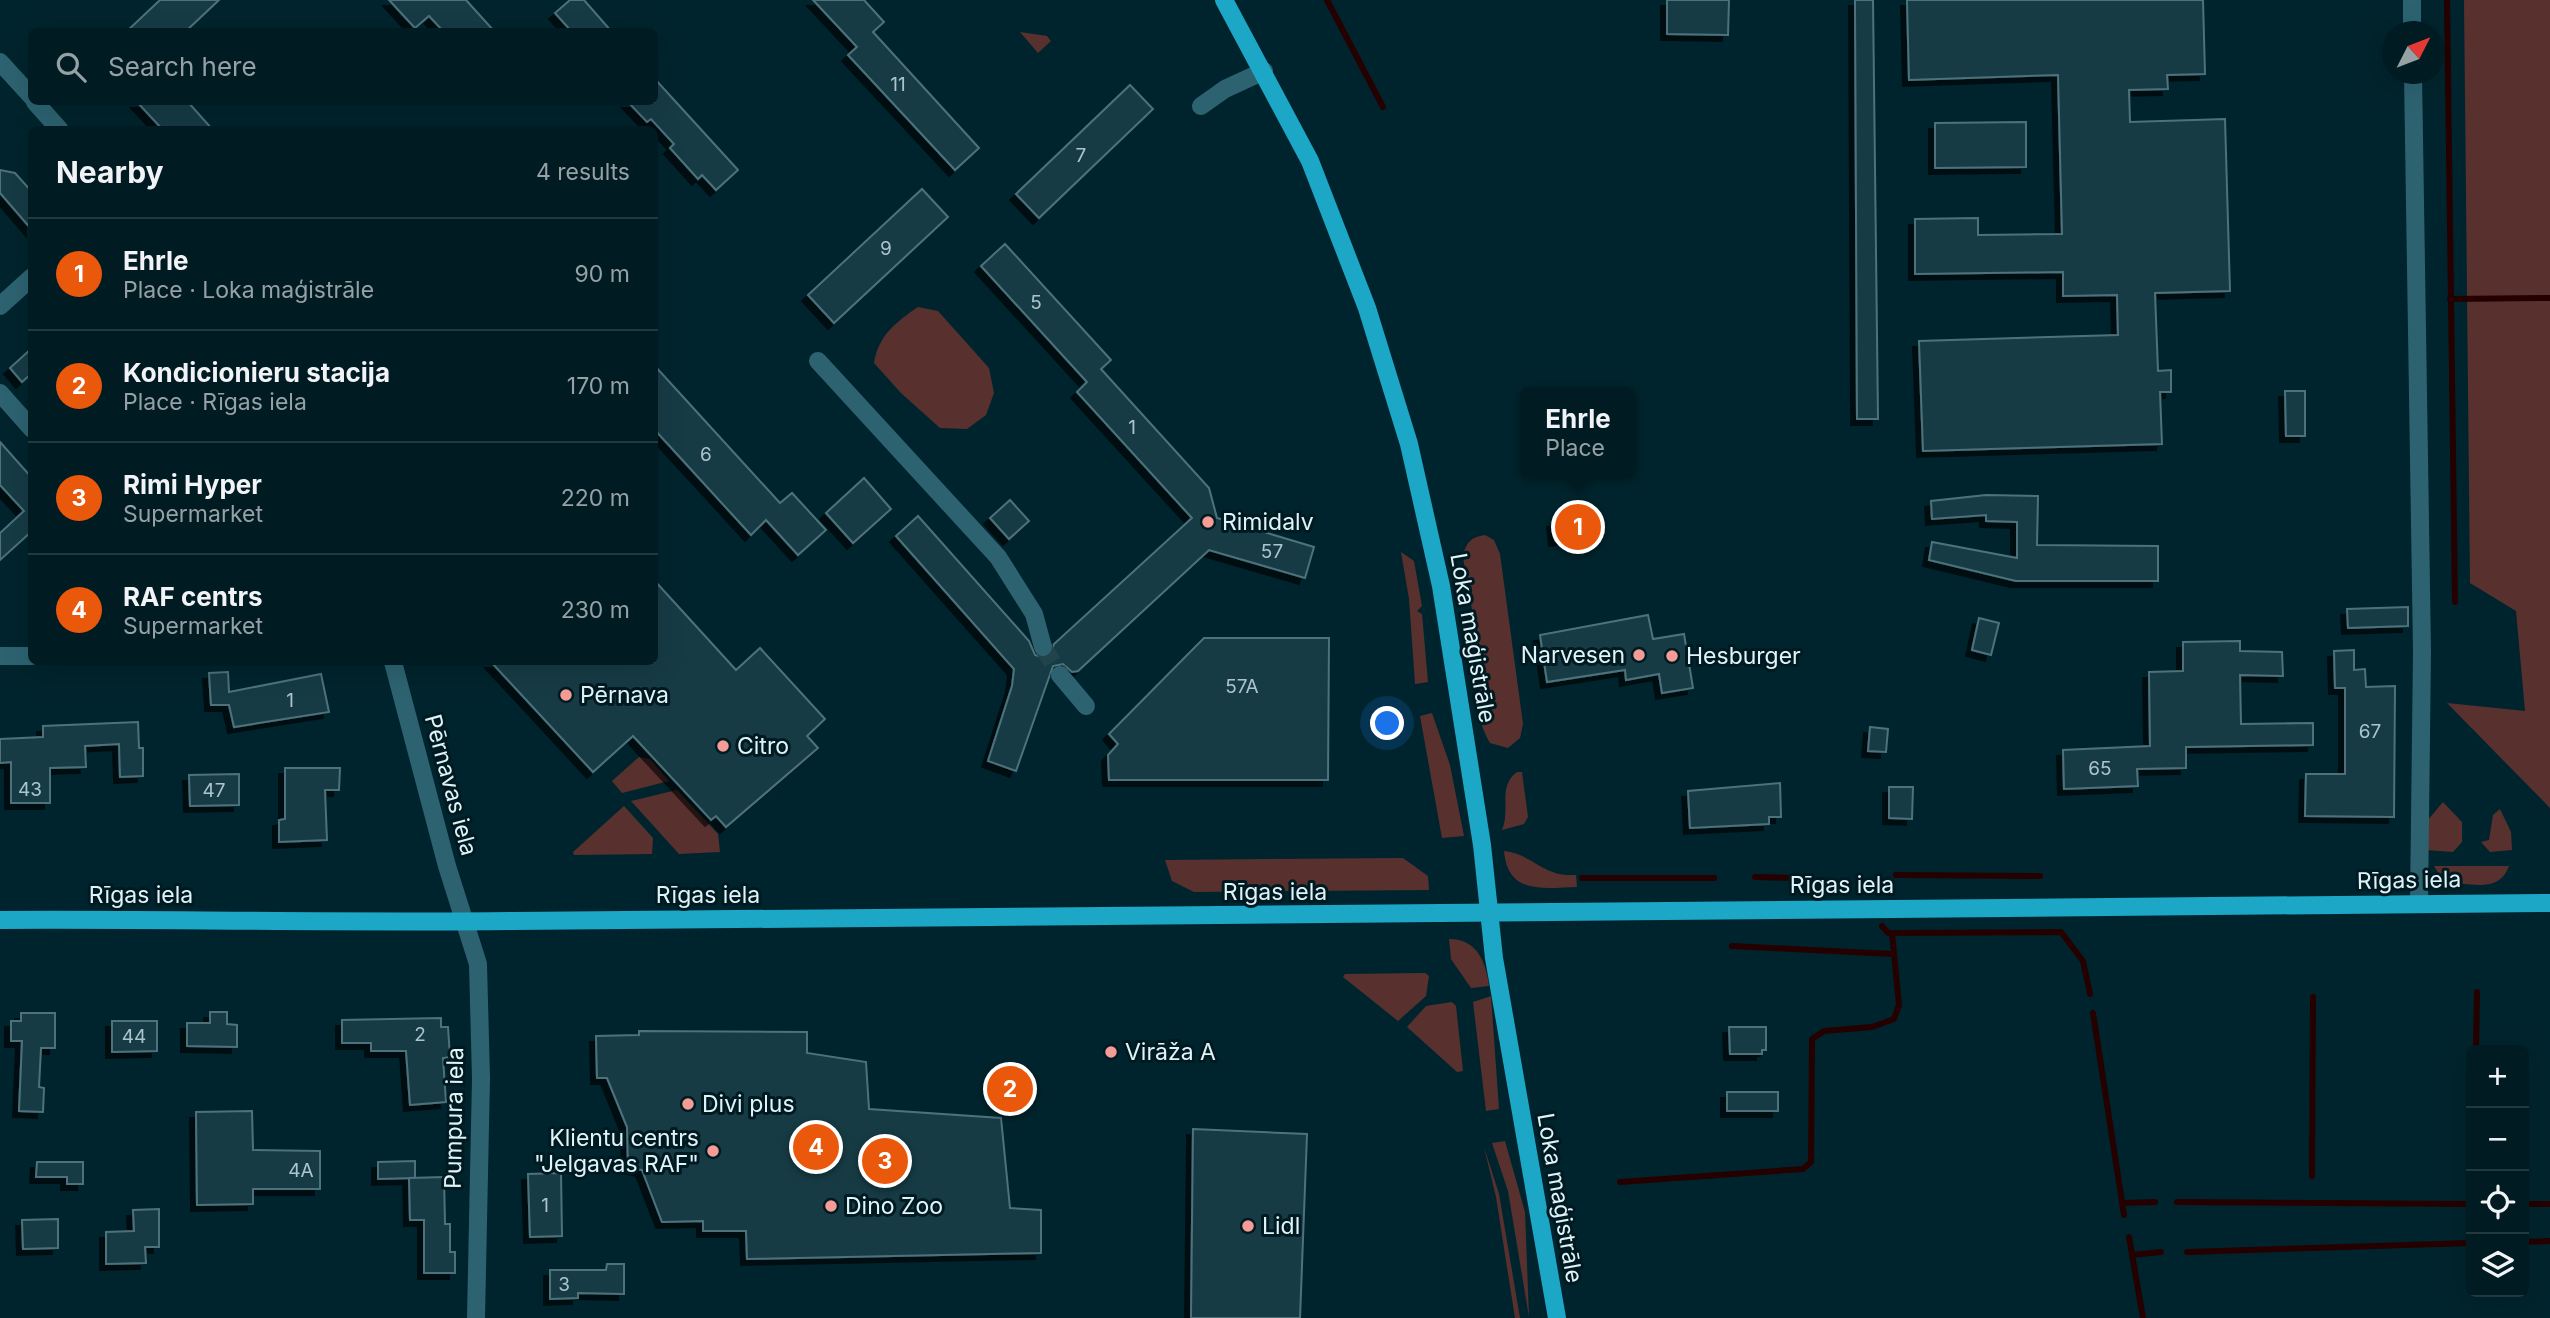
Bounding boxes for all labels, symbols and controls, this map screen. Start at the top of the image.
north arrow [2382,21,2445,84]
search box [28,28,658,105]
icon: search [52,48,90,86]
text: Search here [108,51,257,82]
house number: 11 [890,73,906,96]
house number: 7 [1076,144,1086,167]
text: Nearby [56,154,164,190]
text: 4 results [536,158,630,186]
house number: 9 [880,237,892,260]
text: Ehrle [123,245,189,276]
text: 1 [74,260,84,288]
text: 90 m [575,260,630,288]
text: Place · Loka maģistrāle [123,276,374,304]
house number: 5 [1030,291,1042,314]
text: Kondicionieru stacija [123,357,390,388]
text: 2 [72,372,86,400]
text: 170 m [567,372,630,400]
popup [1520,387,1636,478]
text: Place · Rīgas iela [123,388,307,416]
text: Ehrle [1545,403,1611,434]
house number: 1 [1128,416,1136,439]
text: Place [1545,434,1605,462]
house number: 6 [700,443,712,466]
text: Rimi Hyper [123,469,262,500]
text: 3 [72,484,86,512]
text: 220 m [561,484,630,512]
text: Supermarket [123,500,263,528]
pin: 1 [1555,501,1601,553]
place label: Rimidalv [1222,508,1314,536]
marker: Rimidalv [1200,514,1216,530]
house number: 57 [1261,540,1283,563]
street label: Loka maģistrāle [1444,551,1502,725]
text: RAF centrs [123,581,263,612]
text: 4 [71,596,87,624]
text: 230 m [561,596,630,624]
text: Supermarket [123,612,263,640]
place label: Narvesen [1521,641,1625,669]
place label: Hesburger [1686,642,1801,670]
marker: Narvesen [1631,647,1647,663]
marker: Hesburger [1664,648,1680,664]
house number: 57A [1225,675,1259,698]
place label: Pērnava [580,681,669,709]
marker: Pērnava [558,687,574,703]
house number: 1 [286,689,294,712]
your location [1370,706,1404,740]
street label: Pērnavas iela [419,711,483,859]
house number: 67 [2359,720,2381,743]
place label: Citro [737,732,789,760]
marker: Citro [715,738,731,754]
house number: 65 [2088,757,2112,780]
house number: 43 [18,778,42,801]
house number: 47 [202,779,226,802]
street label: Rīgas iela [2357,865,2461,895]
street label: Rīgas iela [1790,871,1894,899]
street label: Rīgas iela [1223,878,1327,906]
street label: Rīgas iela [89,881,193,909]
street label: Rīgas iela [656,881,760,909]
house number: 2 [414,1023,426,1046]
house number: 44 [122,1025,146,1048]
place label: Virāža A [1125,1038,1216,1066]
marker: Virāža A [1103,1044,1119,1060]
map controls [2466,1045,2529,1297]
button: + [2466,1045,2529,1108]
street label: Pumpura iela [439,1047,469,1189]
pin: 2 [987,1063,1033,1115]
place label: Divi plus [702,1090,795,1118]
marker: Divi plus [680,1096,696,1112]
button: − [2466,1108,2529,1171]
street label: Loka maģistrāle [1531,1111,1589,1285]
pin: 4 [793,1121,839,1173]
place label: Klientu centrs "Jelgavas RAF" [534,1124,699,1178]
pin: 3 [862,1135,908,1187]
marker: Klientu centrs "Jelgavas RAF" [705,1143,721,1159]
house number: 4A [288,1159,314,1182]
button: locate [2466,1171,2529,1234]
place label: Dino Zoo [845,1192,943,1220]
house number: 1 [541,1194,549,1217]
marker: Dino Zoo [823,1198,839,1214]
place label: Lidl [1262,1212,1300,1240]
marker: Lidl [1240,1218,1256,1234]
button: layers [2466,1234,2529,1297]
house number: 3 [558,1273,570,1296]

